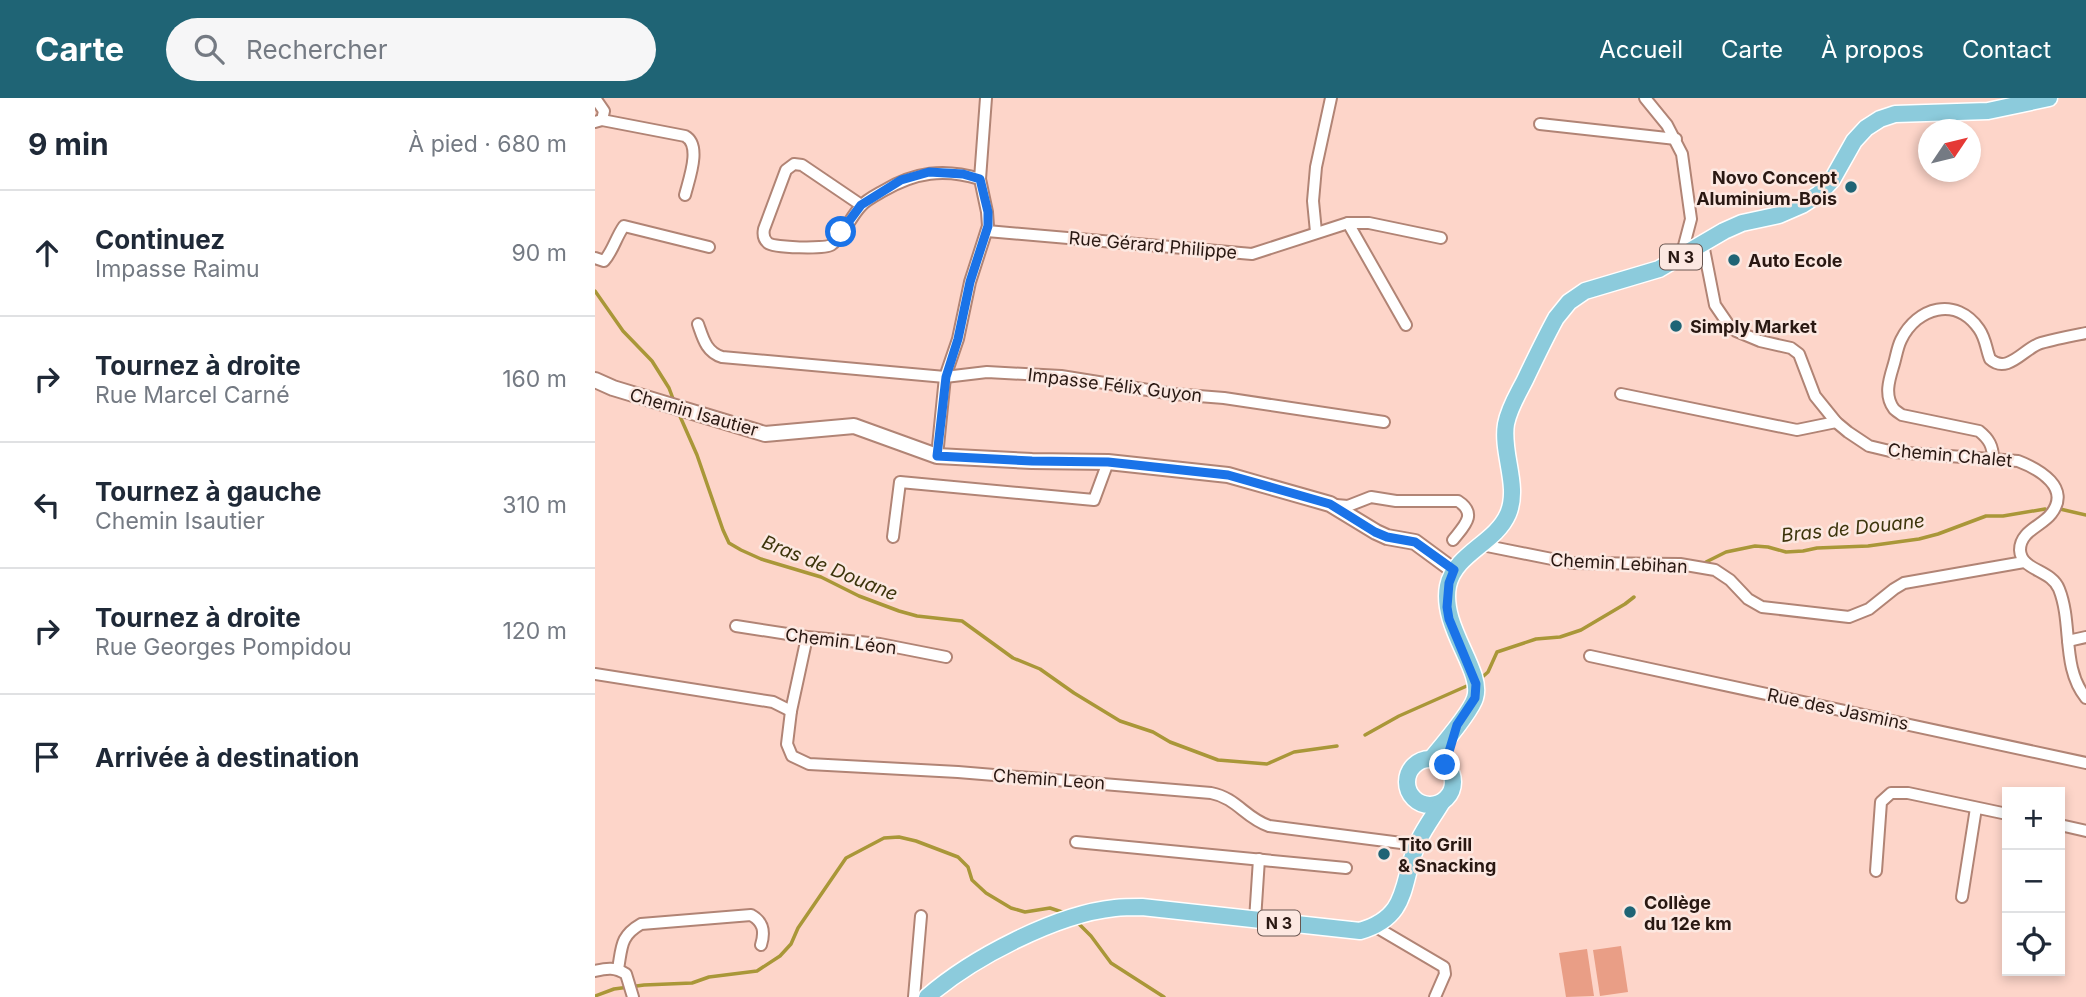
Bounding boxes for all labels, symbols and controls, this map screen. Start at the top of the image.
search box [166,18,656,81]
text: Carte [35,29,124,69]
icon: search [190,30,228,68]
text: Rechercher [246,34,388,65]
text: Accueil [1599,35,1683,64]
text: Carte [1721,35,1783,64]
text: À propos [1821,35,1924,64]
text: Contact [1962,35,2051,64]
north arrow [1918,119,1981,182]
text: 9 min [28,126,109,162]
text: À pied · 680 m [408,130,567,158]
place label: Novo Concept Aluminium-Bois [1696,167,1837,209]
marker: Novo Concept Aluminium-Bois [1843,179,1859,195]
route start [825,216,856,247]
text: Continuez [95,224,225,255]
street label: Rue Gérard Philippe [1068,227,1238,263]
icon: ahead [28,234,66,272]
text: 90 m [512,239,567,267]
road number: N 3 [1660,244,1702,270]
place label: Auto Ecole [1748,250,1843,271]
marker: Auto Ecole [1726,252,1742,268]
text: Impasse Raimu [95,255,260,283]
place label: Simply Market [1690,316,1817,337]
marker: Simply Market [1668,318,1684,334]
text: Tournez à droite [95,350,301,381]
icon: right [28,360,66,398]
street label: Impasse Félix Guyon [1027,364,1203,406]
text: 160 m [502,365,567,393]
text: Rue Marcel Carné [95,381,290,409]
street label: Chemin Isautier [627,384,761,440]
street label: Chemin Chalet [1887,439,2013,471]
text: Tournez à gauche [95,476,321,507]
icon: left [28,486,66,524]
text: 310 m [502,491,567,519]
text: Chemin Isautier [95,507,265,535]
water label: Bras de Douane [1780,509,1926,547]
water label: Bras de Douane [759,530,901,606]
street label: Chemin Lebihan [1550,549,1688,577]
text: Tournez à droite [95,602,301,633]
icon: right [28,612,66,650]
text: 120 m [502,617,567,645]
street label: Chemin Léon [784,624,898,658]
text: Rue Georges Pompidou [95,633,352,661]
street label: Rue des Jasmins [1765,684,1911,734]
icon: arrive [28,738,66,776]
text: Arrivée à destination [95,742,360,773]
route end [1429,749,1460,780]
street label: Chemin Leon [992,765,1106,793]
map controls [2002,787,2065,976]
button: + [2002,787,2065,850]
place label: Tito Grill & Snacking [1398,834,1496,876]
marker: Tito Grill & Snacking [1376,846,1392,862]
button: − [2002,850,2065,913]
place label: Collège du 12e km [1644,892,1732,934]
marker: Collège du 12e km [1622,904,1638,920]
road number: N 3 [1258,910,1300,936]
button: locate [2002,913,2065,976]

